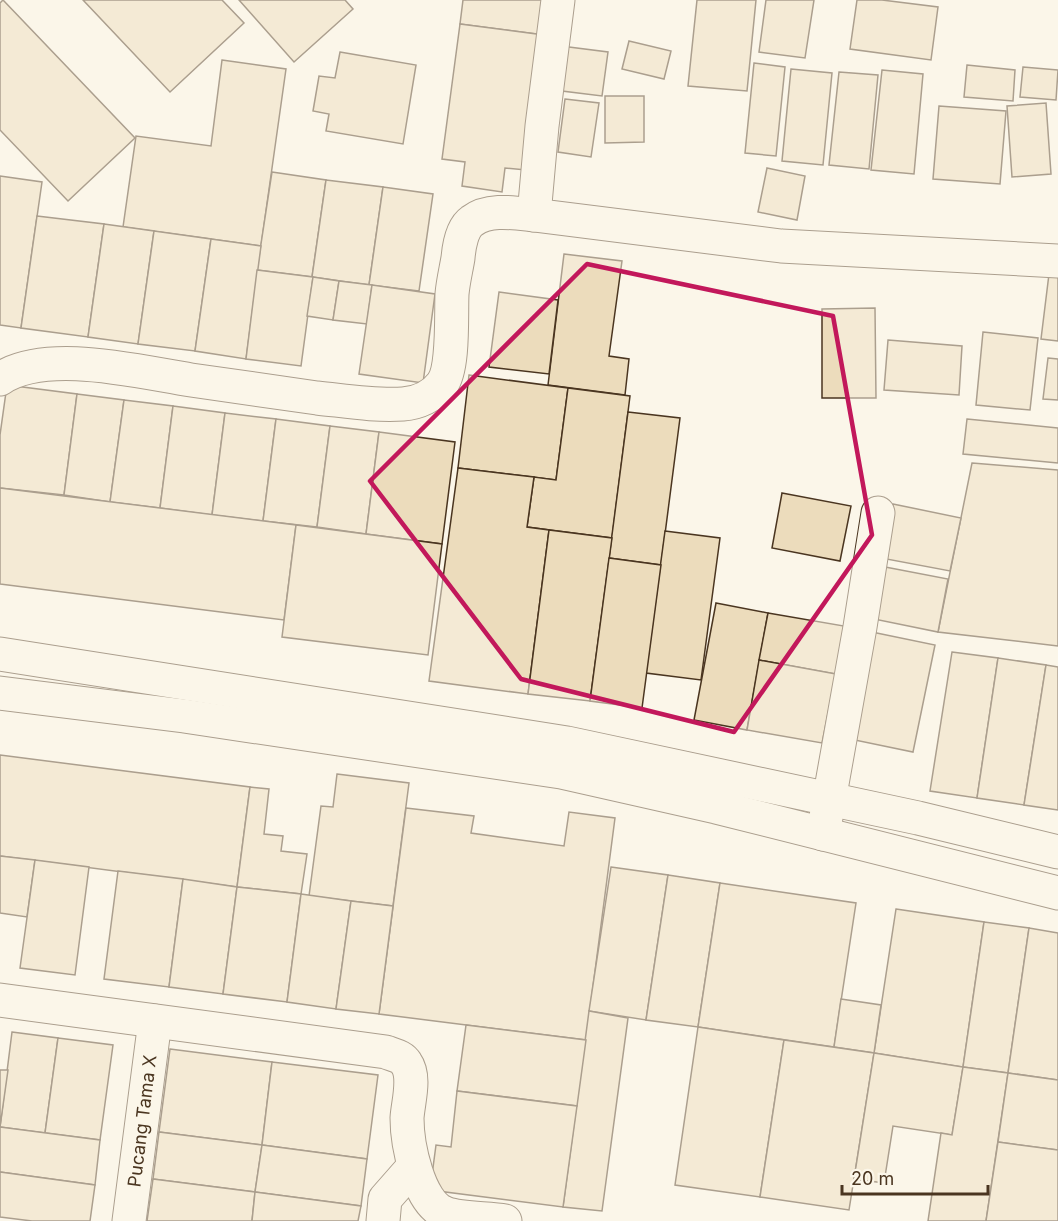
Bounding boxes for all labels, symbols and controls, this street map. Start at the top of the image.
street label: Pucang Tama X [123,1054,161,1188]
scale bar [842,1158,988,1196]
text: 20 m [851,1168,894,1189]

